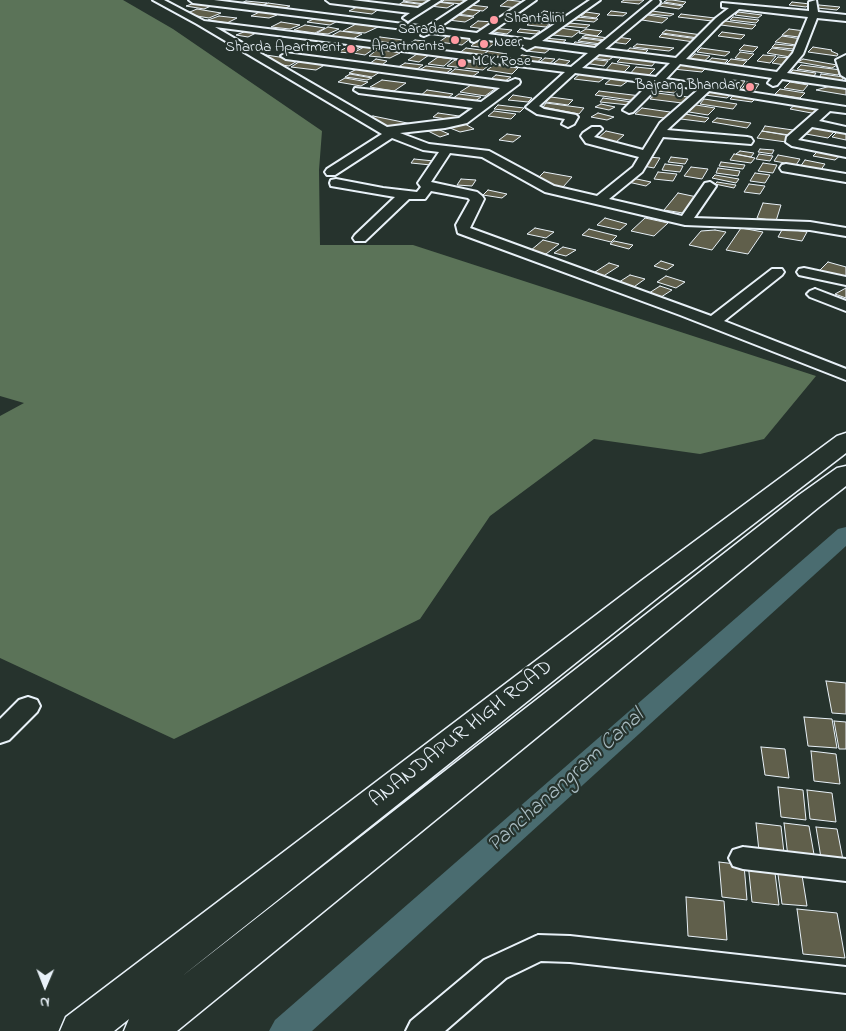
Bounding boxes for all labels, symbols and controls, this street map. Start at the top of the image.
place label: Shantalini [504,11,565,29]
marker: Shantalini [488,14,500,26]
place label: Sarada Apartments [371,22,445,57]
marker: Sarada Apartments [449,34,461,46]
place label: Neer [494,35,522,53]
marker: Neer [478,38,490,50]
place label: Sharda Apartment [225,40,341,58]
marker: Sharda Apartment [345,43,357,55]
place label: MCK Rose [472,54,531,72]
marker: MCK Rose [456,57,468,69]
place label: Bajrang Bhandar [635,78,740,96]
marker: Bajrang Bhandar [744,81,756,93]
street label: ANANDAPUR HIGH ROAD [365,656,559,814]
water label: Panchanangram Canal [483,705,651,859]
north arrow [20,961,70,1011]
text: N [40,991,50,1012]

